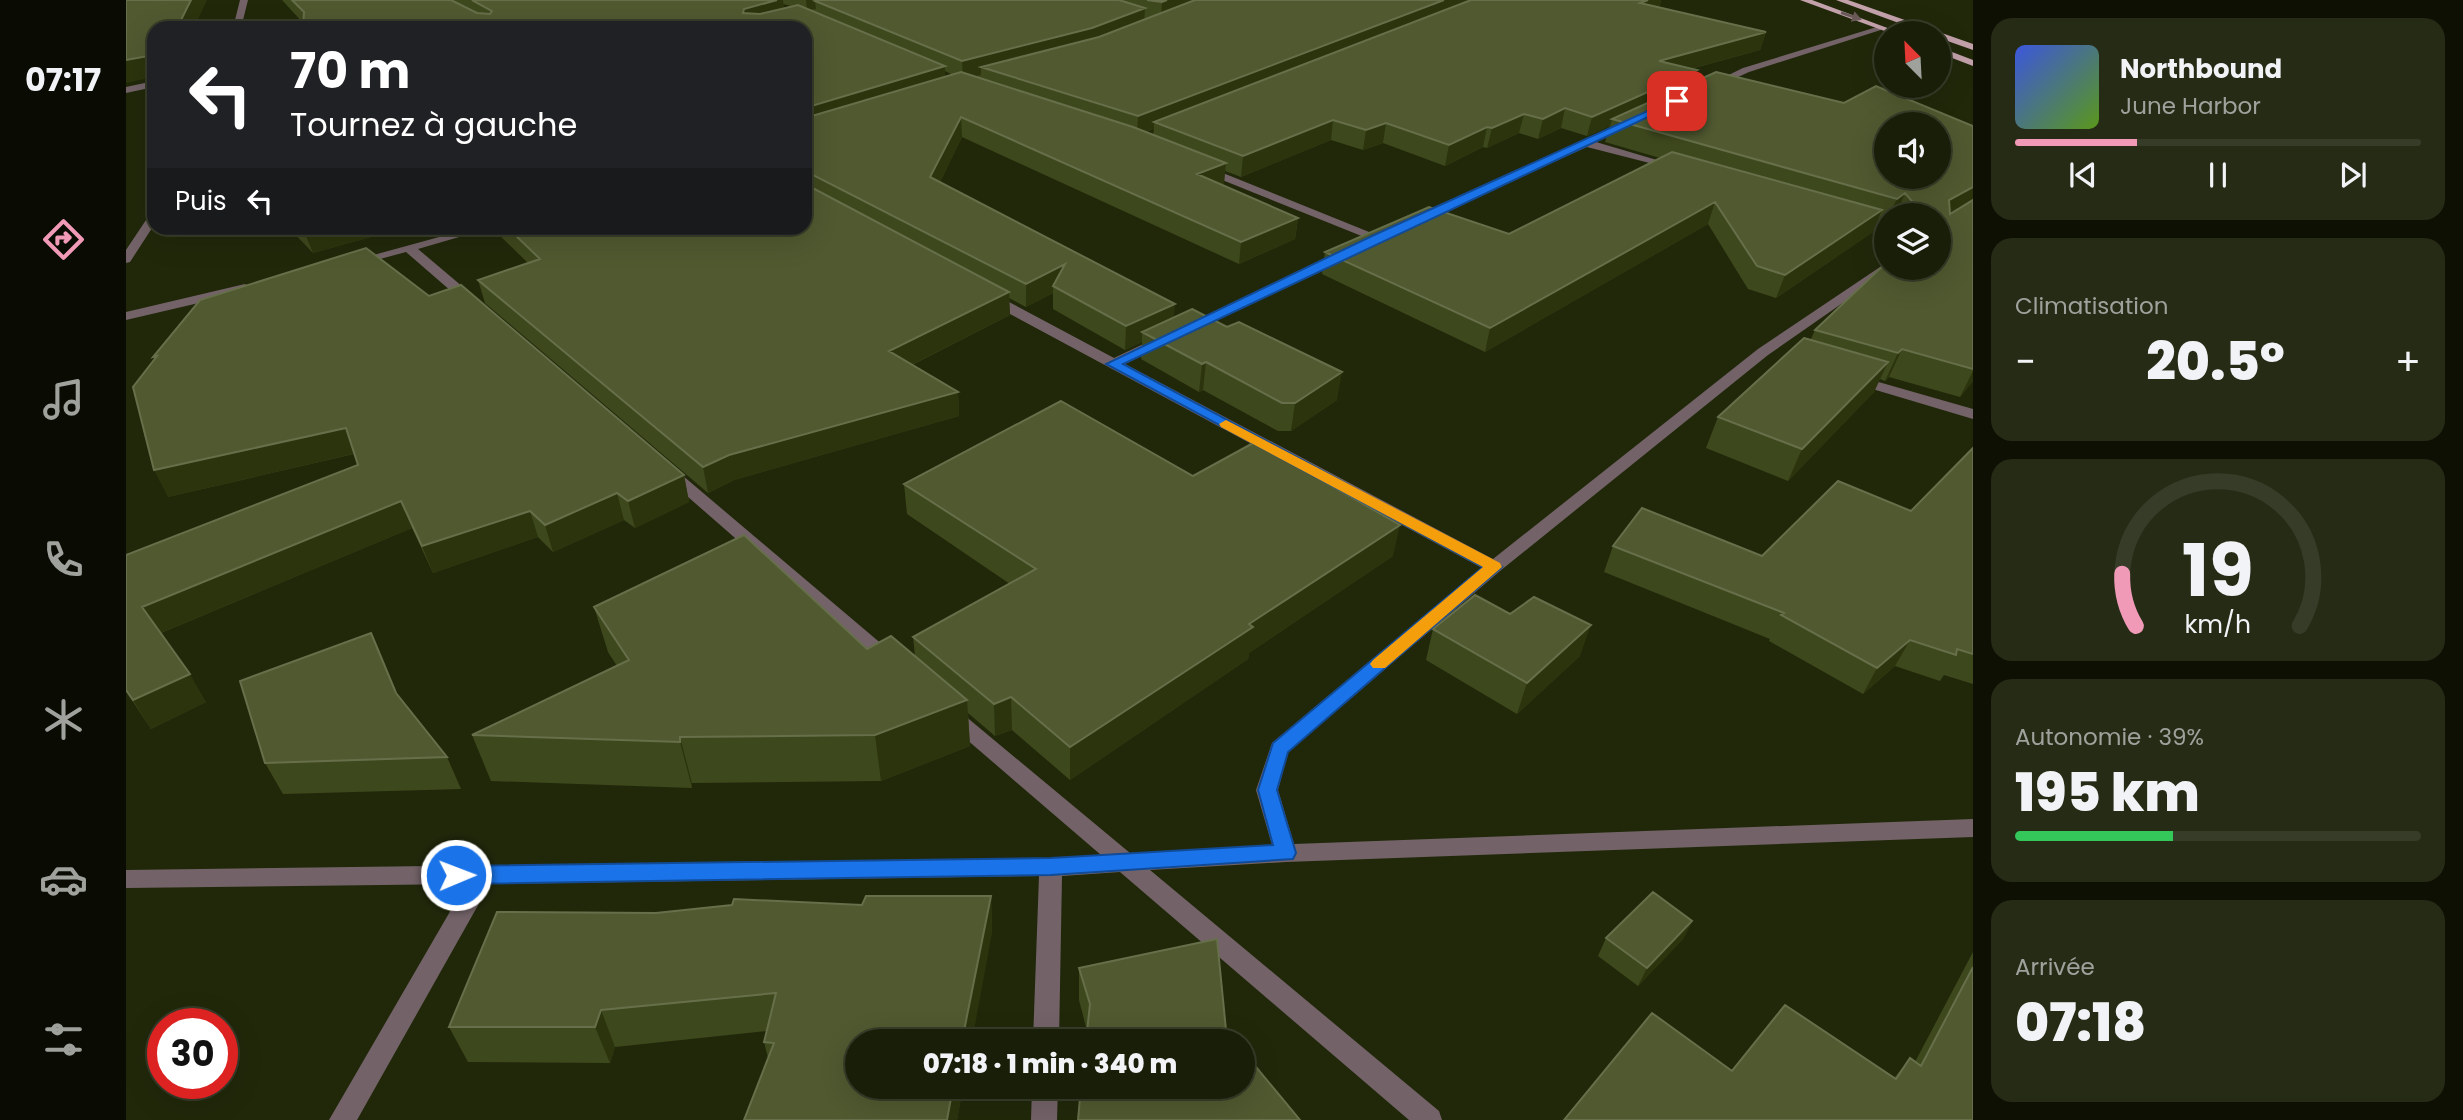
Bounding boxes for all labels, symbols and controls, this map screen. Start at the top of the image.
one-way arrow [1840,11,1861,22]
north arrow [1874,21,1951,98]
map controls [1874,21,1951,280]
text: 70 m [290,37,410,105]
icon: left [175,49,266,140]
text: Northbound [2120,51,2282,87]
text: 07:17 [25,57,101,102]
pin [1647,71,1707,131]
icon: arrive [1658,82,1696,120]
text: June Harbor [2120,90,2261,122]
text: Tournez à gauche [290,102,577,147]
button: sound [1874,112,1951,189]
icon: previous [2064,156,2102,194]
icon: pause [2199,156,2237,194]
icon: next [2334,156,2372,194]
icon: left [241,182,279,220]
text: Puis [175,183,227,219]
button: layers [1874,203,1951,280]
icon: directions [39,215,88,264]
text: Climatisation [2015,290,2168,322]
text: 20.5° [2146,325,2285,398]
text: − [2015,335,2036,388]
text: + [2395,335,2421,388]
icon: music [39,375,88,424]
text: 19 [2182,520,2254,621]
icon: phone [39,535,88,584]
text: km/h [2185,607,2251,642]
icon: climate [39,695,88,744]
text: Autonomie · 39% [2015,721,2204,753]
text: 195 km [2015,756,2200,829]
position arrow [419,838,493,912]
icon: car [39,855,88,904]
text: Arrivée [2015,951,2095,983]
text: 07:18 [2015,986,2146,1059]
speed limit sign: 30 [147,1008,238,1099]
icon: filters [39,1015,88,1064]
text: 07:18 · 1 min · 340 m [923,1046,1177,1082]

